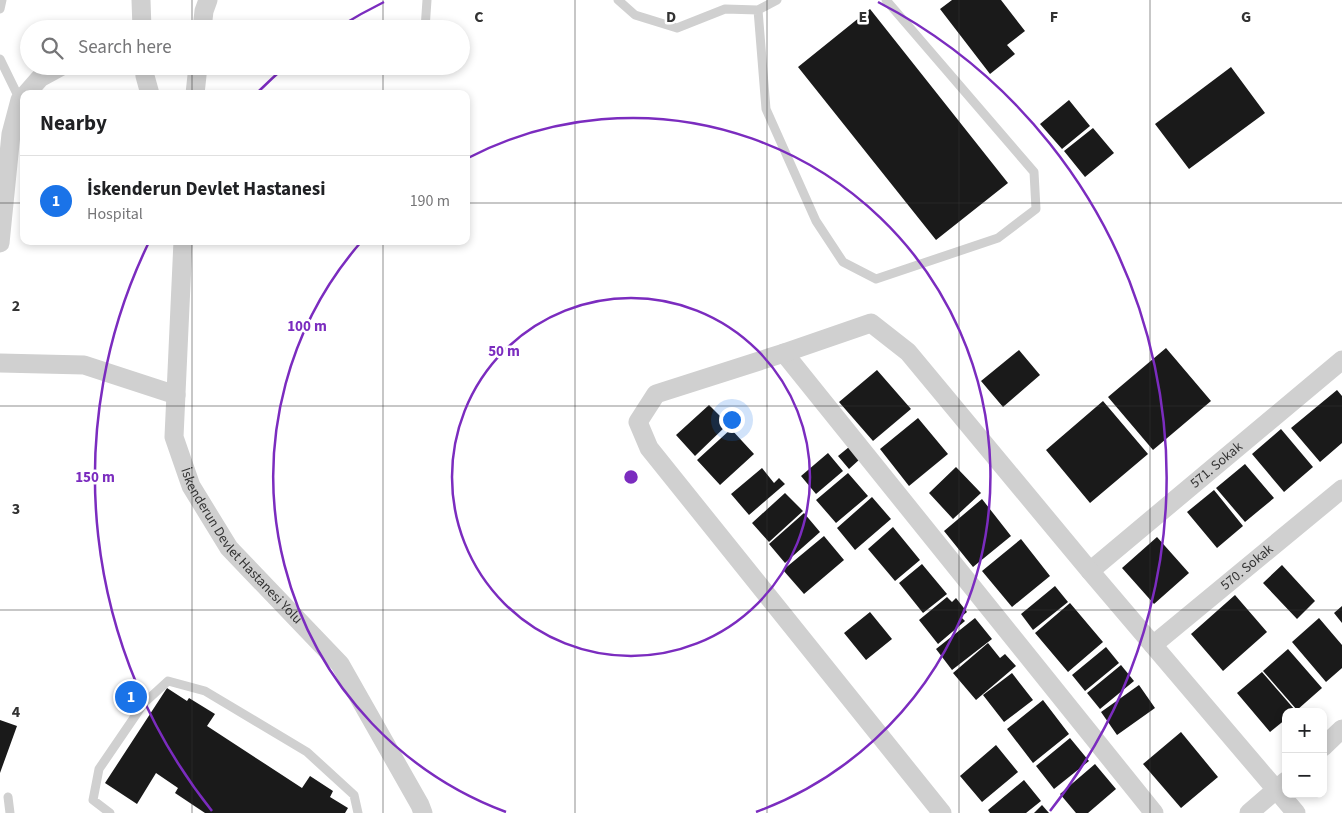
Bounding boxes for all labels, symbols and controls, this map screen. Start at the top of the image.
text: C [474,6,484,28]
text: D [666,6,676,28]
text: E [859,6,867,28]
text: F [1050,6,1058,28]
text: G [1241,6,1251,28]
search box [20,20,470,75]
icon: search [38,34,66,62]
text: Search here [78,34,172,61]
text: Nearby [40,108,107,138]
text: İskenderun Devlet Hastanesi [87,176,326,203]
text: 1 [52,190,60,212]
text: 190 m [410,190,450,212]
text: Hospital [87,203,143,225]
text: 2 [12,295,20,317]
text: 100 m [287,316,327,337]
text: 50 m [488,341,520,362]
your location [719,407,745,433]
street label: 571. Sokak [1186,437,1247,493]
street label: İskenderun Devlet Hastanesi Yolu [175,465,307,629]
text: 150 m [75,467,115,488]
centre of rings [622,468,640,486]
text: 3 [12,498,20,520]
street label: 570. Sokak [1216,540,1278,595]
pin: 1 [115,678,147,716]
text: 4 [12,701,21,723]
map controls [1282,708,1327,798]
button: + [1282,708,1327,753]
button: − [1282,753,1327,798]

